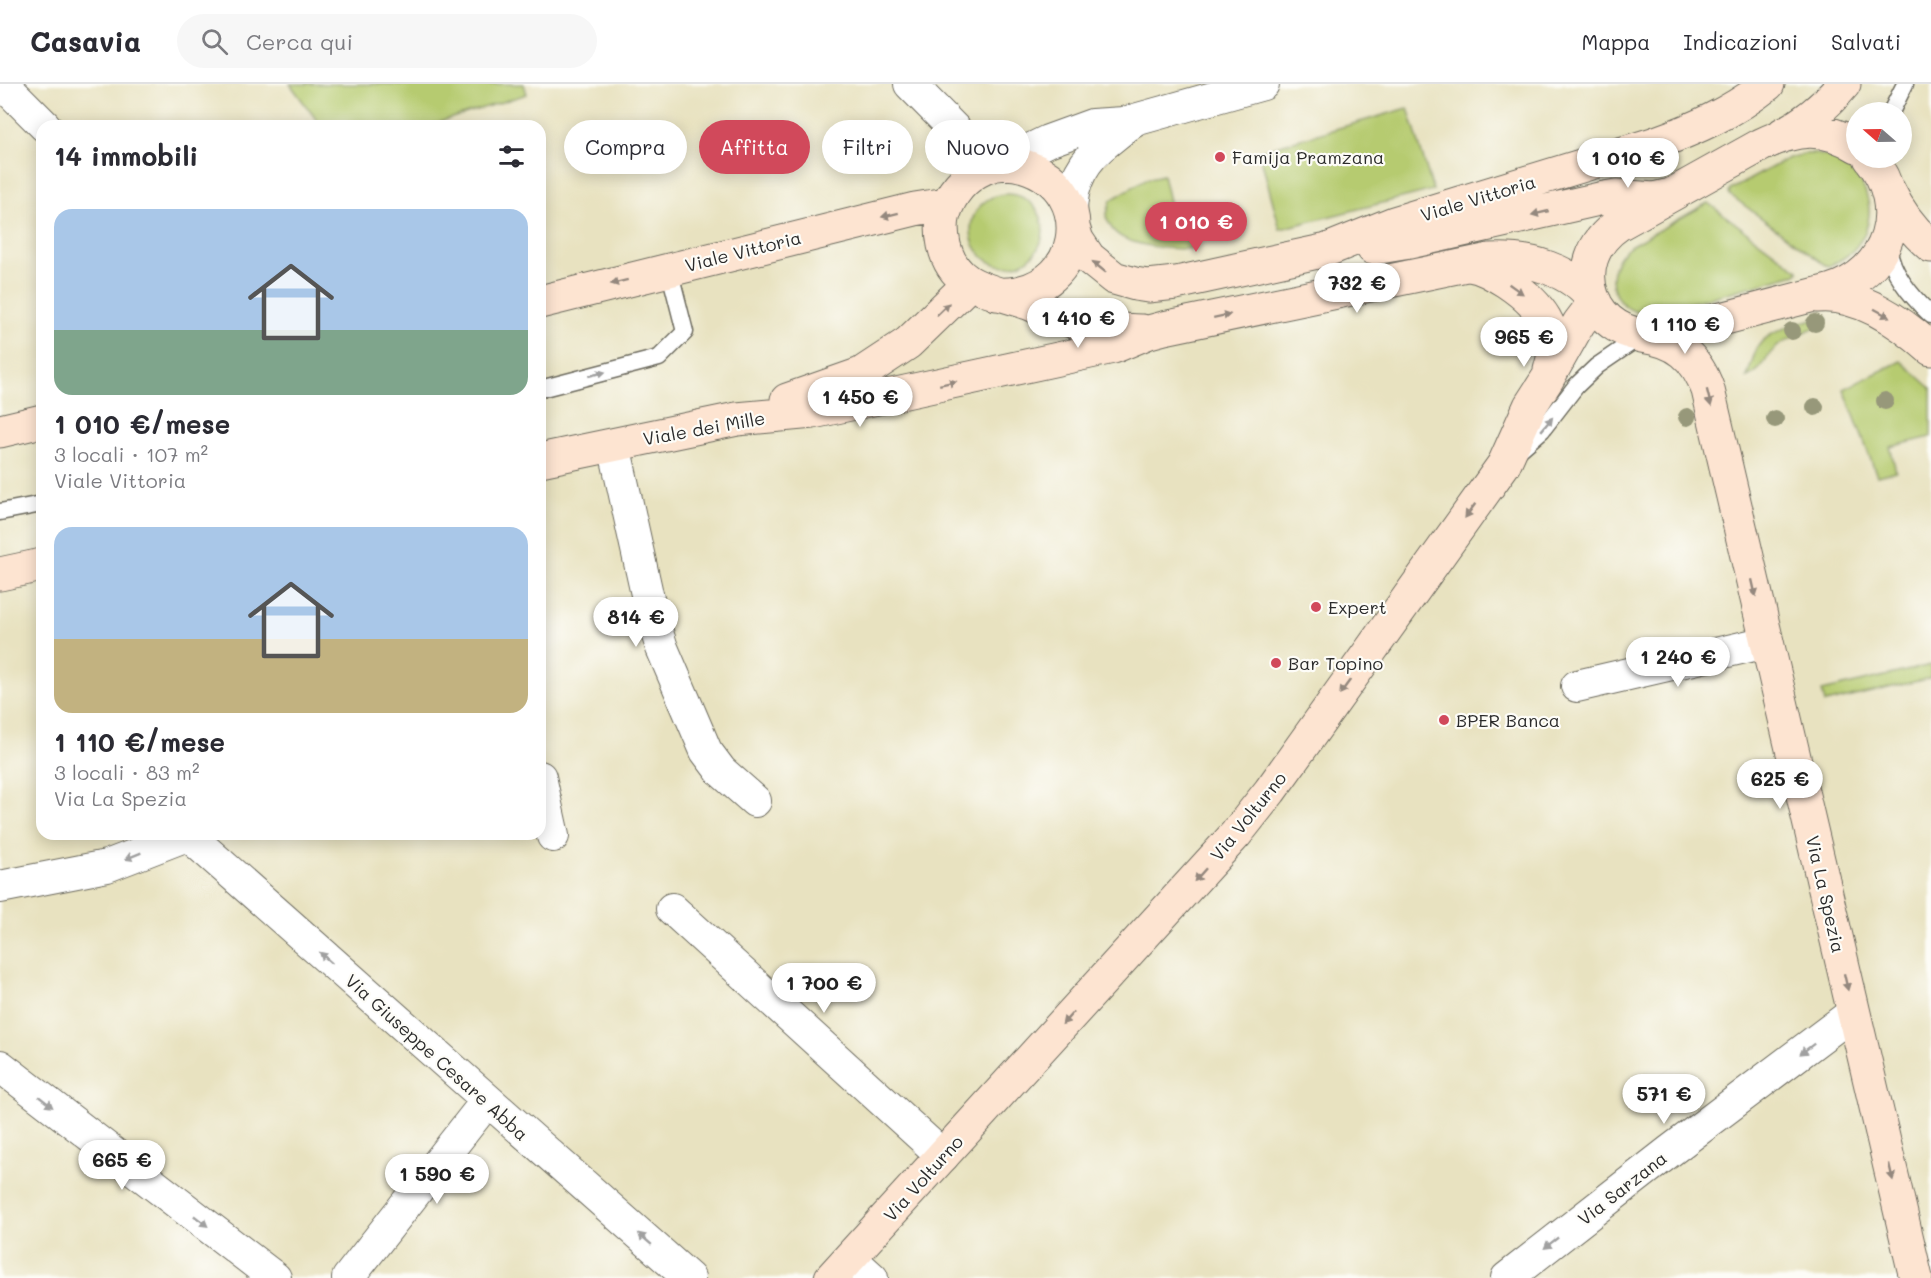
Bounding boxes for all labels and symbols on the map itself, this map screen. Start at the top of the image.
north arrow [1846,102,1912,168]
pin: 1 010 € [1573,138,1683,189]
place label: Famija Pramzana [1232,145,1384,169]
marker: Famija Pramzana [1213,150,1227,164]
street label: Viale Vittoria [1418,169,1538,227]
pin: 1 010 € [1141,202,1251,253]
one-way arrow [1531,208,1549,218]
one-way arrow [880,211,899,221]
street label: Viale Vittoria [682,225,804,277]
one-way arrow [1091,260,1107,273]
pin: 732 € [1315,263,1399,314]
one-way arrow [610,278,628,288]
one-way arrow [1508,283,1524,294]
pin: 1 410 € [1023,298,1133,349]
one-way arrow [935,303,949,317]
pin: 1 110 € [1630,304,1740,355]
one-way arrow [1874,308,1891,318]
one-way arrow [1212,311,1231,320]
pin: 965 € [1482,317,1566,368]
one-way arrow [588,369,606,378]
pin: 1 450 € [805,377,915,428]
one-way arrow [939,378,958,387]
one-way arrow [1705,389,1715,407]
street label: Viale dei Mille [641,405,767,451]
one-way arrow [1540,417,1553,432]
one-way arrow [1464,503,1476,519]
one-way arrow [1750,579,1759,598]
place label: Expert [1328,595,1387,619]
pin: 814 € [594,597,678,648]
marker: Expert [1309,600,1323,614]
pin: 1 240 € [1623,637,1733,688]
place label: Bar Topino [1288,651,1383,675]
marker: Bar Topino [1269,656,1283,670]
one-way arrow [1340,679,1351,695]
place label: BPER Banca [1456,708,1560,732]
marker: BPER Banca [1437,713,1451,727]
pin: 625 € [1738,759,1822,810]
street label: Via Volturno [1205,766,1292,866]
street label: Via La Spezia [1801,833,1851,955]
one-way arrow [124,852,142,861]
one-way arrow [1193,867,1207,882]
one-way arrow [319,952,334,965]
pin: 1 700 € [769,963,879,1014]
street label: Via Giuseppe Cesare Abba [340,968,534,1146]
one-way arrow [1842,973,1852,991]
one-way arrow [1062,1011,1076,1025]
one-way arrow [1799,1042,1814,1054]
pin: 571 € [1622,1074,1706,1125]
one-way arrow [39,1095,54,1107]
street label: Via Volturno [878,1130,968,1226]
pin: 665 € [80,1140,164,1191]
street label: Via Sarzana [1573,1146,1671,1230]
pin: 1 590 € [382,1154,492,1205]
one-way arrow [1886,1163,1896,1181]
one-way arrow [193,1214,208,1226]
one-way arrow [637,1233,653,1246]
one-way arrow [1544,1237,1559,1249]

